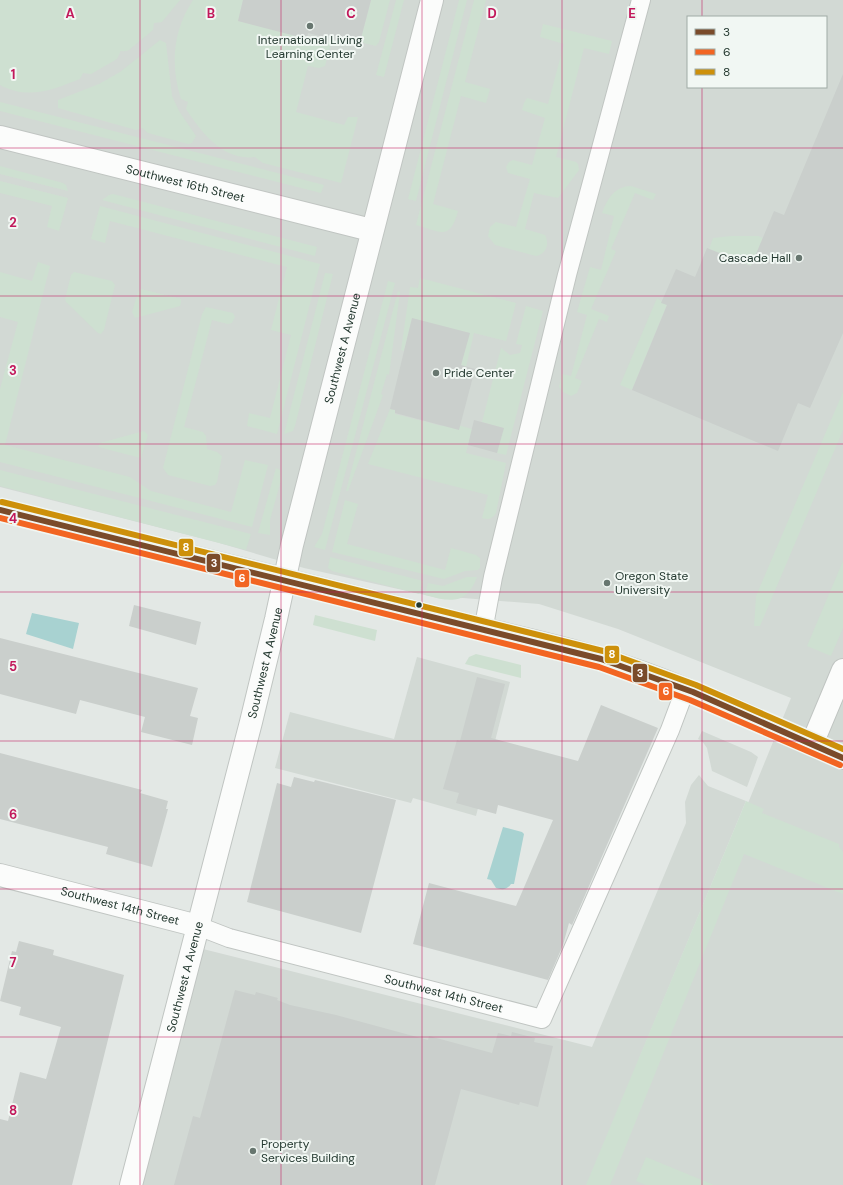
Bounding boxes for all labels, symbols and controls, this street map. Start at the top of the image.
text: A [65,5,75,22]
text: B [207,5,215,22]
text: C [346,5,356,22]
text: D [487,5,497,22]
text: E [628,5,636,22]
legend [687,16,827,88]
marker: International Living Learning Center [305,21,315,31]
text: 3 [723,24,730,40]
place label: International Living Learning Center [258,32,363,62]
text: 6 [723,44,731,60]
text: 8 [723,64,730,80]
text: 1 [11,66,15,83]
street label: Southwest 16th Street [124,161,247,206]
text: 2 [9,214,17,231]
place label: Cascade Hall [719,250,791,266]
marker: Cascade Hall [794,253,804,263]
street label: Southwest A Avenue [321,291,364,406]
text: 3 [9,362,17,379]
place label: Pride Center [444,365,514,381]
marker: Pride Center [431,368,441,378]
text: 4 [9,510,17,527]
line badge: 8 [178,538,194,557]
text: 8 [183,540,190,554]
line badge: 3 [206,553,221,573]
text: 3 [211,556,217,570]
place label: Oregon State University [615,568,688,598]
line badge: 6 [234,569,250,588]
text: 6 [239,571,246,585]
marker: Oregon State University [602,578,612,588]
unlabelled marker [414,600,424,610]
street label: Southwest A Avenue [244,606,286,720]
line badge: 8 [604,645,620,664]
text: 8 [609,647,616,661]
text: 5 [9,658,17,675]
line badge: 3 [632,663,648,683]
text: 3 [637,666,643,680]
line badge: 6 [658,682,673,701]
text: 6 [663,684,670,698]
text: 6 [9,806,17,823]
street label: Southwest 14th Street [59,883,181,929]
street label: Southwest A Avenue [163,919,207,1034]
text: 7 [10,954,17,971]
street label: Southwest 14th Street [383,971,505,1017]
text: 8 [9,1102,17,1119]
place label: Property Services Building [261,1136,355,1166]
marker: Property Services Building [248,1146,258,1156]

